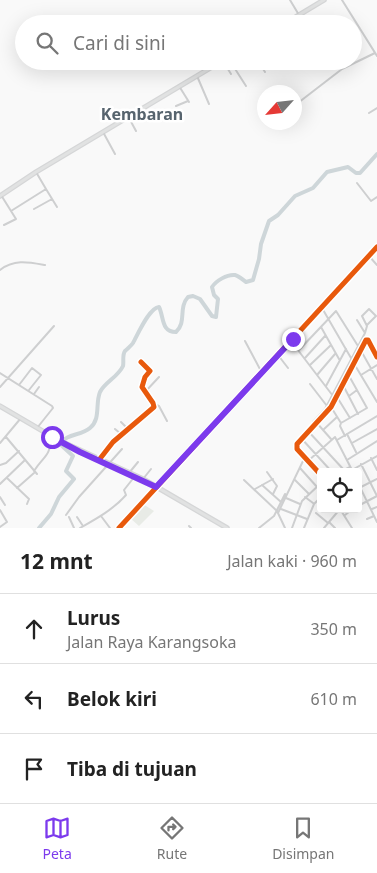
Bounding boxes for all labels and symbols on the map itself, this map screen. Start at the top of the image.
north arrow [257,85,302,130]
district label: Kembaran [101,103,183,125]
route end [282,328,305,351]
route start [41,426,64,449]

